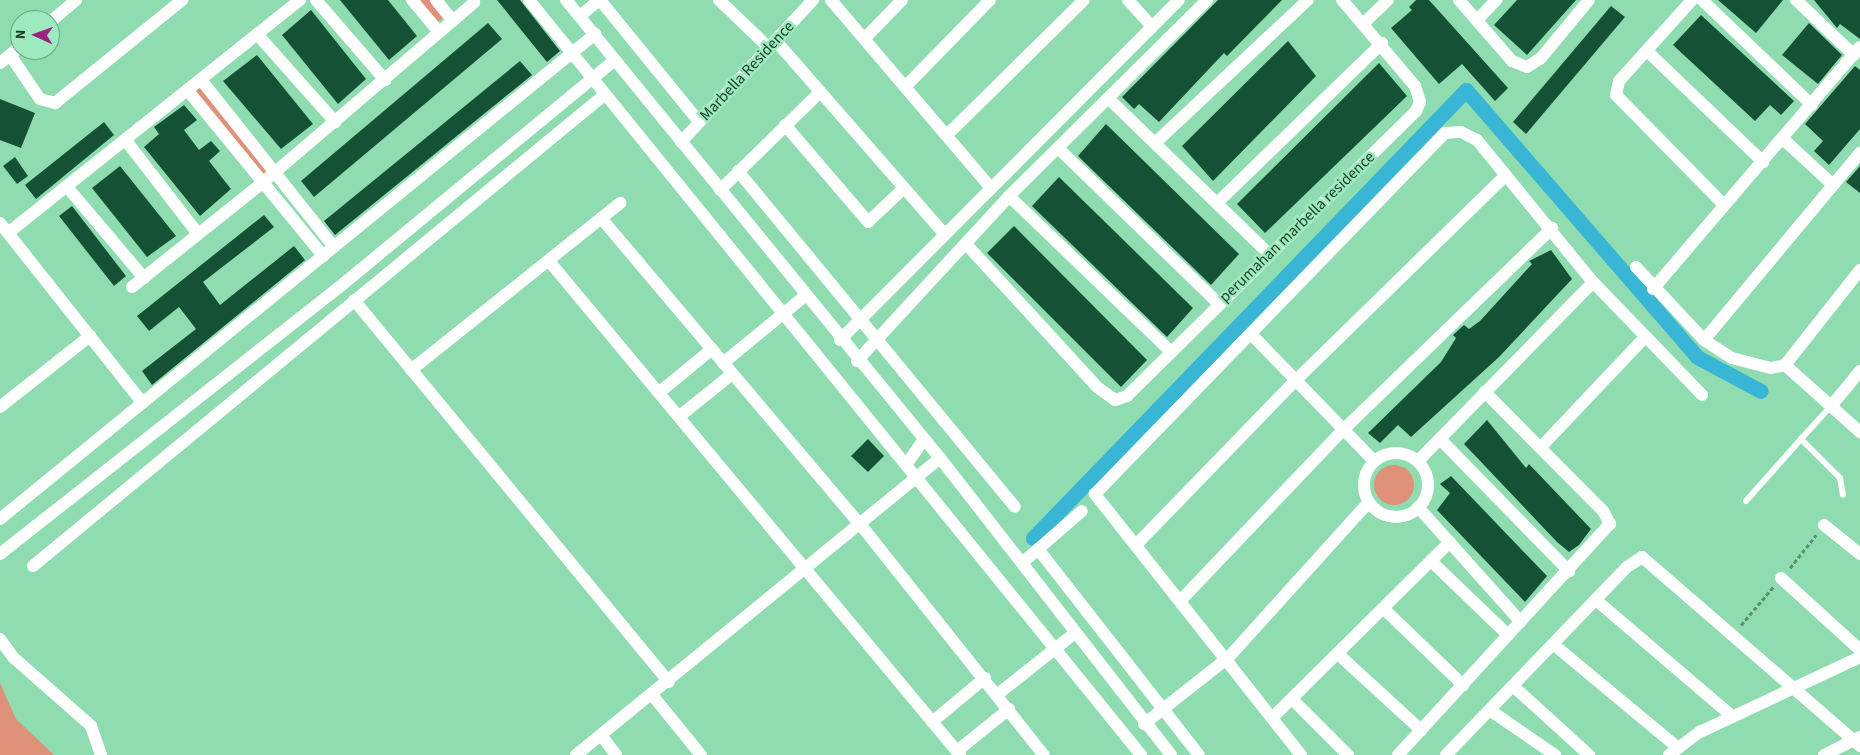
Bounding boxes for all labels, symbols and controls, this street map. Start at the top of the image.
north arrow [10,10,60,60]
street label: Marbella Residence [696,17,798,125]
text: N [11,30,31,40]
street label: perumahan marbella residence [1215,148,1379,306]

